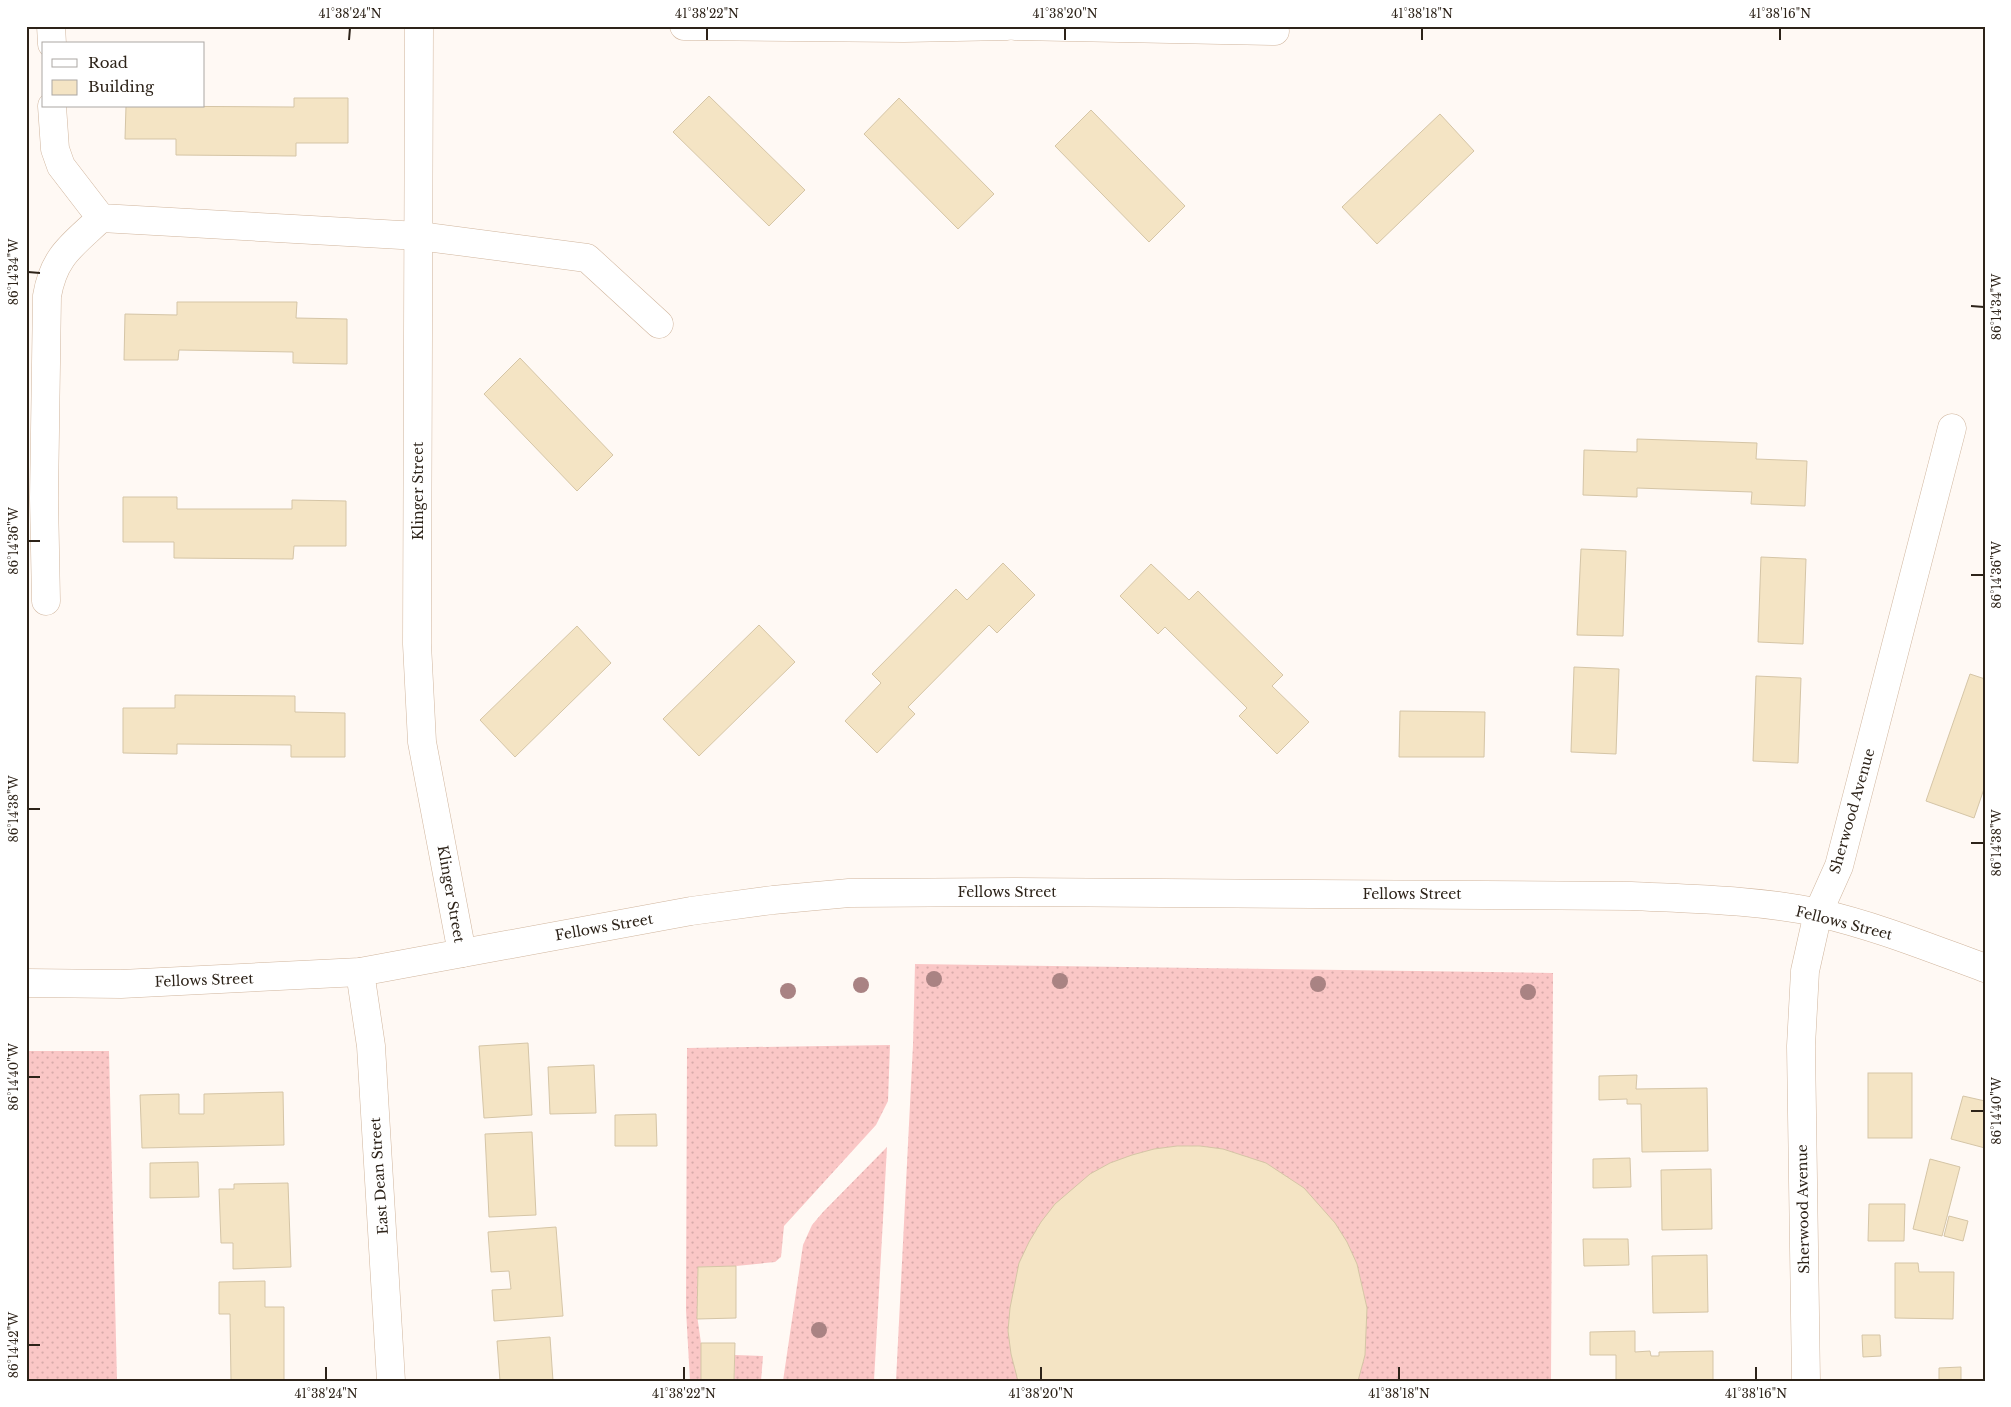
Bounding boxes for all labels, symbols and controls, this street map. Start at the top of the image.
text: 41°38'24"N [318,6,382,21]
text: 41°38'22"N [675,6,739,21]
text: 41°38'20"N [1033,6,1098,21]
text: 41°38'18"N [1391,6,1453,21]
text: 41°38'16"N [1749,6,1811,21]
legend [42,42,205,108]
text: Road [88,53,128,72]
text: Building [88,77,155,96]
text: 86°14'34"W [6,238,21,305]
text: 86°14'34"W [1989,273,2004,340]
street label: Klinger Street [409,441,427,540]
text: 86°14'36"W [6,506,21,575]
text: 86°14'36"W [1989,540,2004,609]
street label: Sherwood Avenue [1825,746,1879,876]
text: 86°14'38"W [6,775,21,843]
text: 86°14'38"W [1989,809,2004,877]
street label: Klinger Street [434,844,469,945]
street label: Fellows Street [957,883,1057,901]
street label: Fellows Street [1362,885,1462,903]
street label: Fellows Street [1794,902,1895,944]
street label: Fellows Street [554,909,655,944]
street label: Fellows Street [154,969,255,991]
text: 86°14'40"W [6,1042,21,1111]
text: 86°14'40"W [1989,1076,2004,1145]
street label: East Dean Street [366,1116,392,1235]
street label: Sherwood Avenue [1793,1144,1813,1274]
text: 86°14'42"W [6,1311,21,1378]
text: 41°38'24"N [294,1386,358,1401]
text: 41°38'22"N [652,1386,716,1401]
text: 41°38'20"N [1009,1386,1074,1401]
text: 41°38'18"N [1368,1386,1430,1401]
text: 41°38'16"N [1725,1386,1787,1401]

